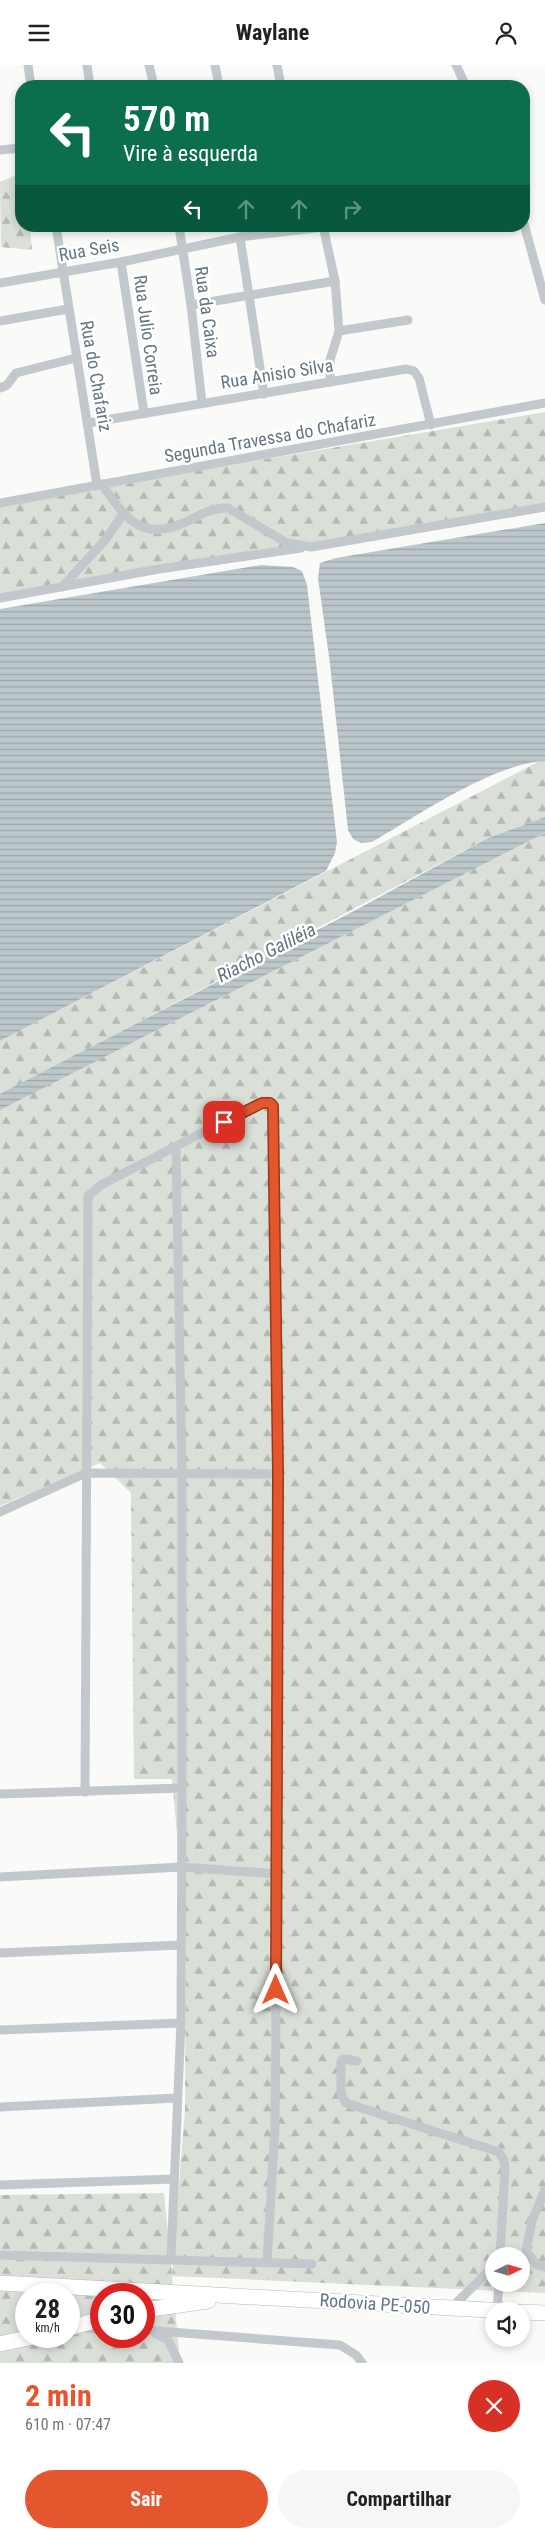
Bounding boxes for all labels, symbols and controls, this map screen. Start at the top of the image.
icon: menu [25,19,53,47]
icon: person [492,19,520,47]
text: Waylane [236,20,309,45]
text: 570 m [123,99,210,140]
icon: left [40,100,105,165]
text: Vire à esquerda [123,141,258,166]
icon: left [179,195,207,223]
icon: ahead [232,195,260,223]
icon: ahead [285,195,313,223]
icon: right [338,195,366,223]
street label: Rua Seis [57,234,121,265]
street label: Rua da Caixa [191,265,224,359]
street label: Rua Julio Correia [130,274,167,396]
street label: Rua do Chafariz [76,319,117,433]
street label: Rua Anisio Silva [219,354,335,393]
street label: Segunda Travessa do Chafariz [163,409,377,466]
water label: Riacho Galiléia [213,918,320,987]
pin [203,1101,245,1143]
icon: arrive [210,1108,238,1136]
position arrow [249,1963,301,2015]
north arrow [485,2247,530,2293]
map controls [485,2247,530,2347]
speed limit sign: 30 [90,2283,155,2348]
street label: Rodovia PE-050 [319,2289,431,2318]
text: 28 [35,2295,60,2324]
button: sound [485,2302,530,2347]
text: km/h [35,2321,60,2335]
text: 2 min [25,2378,92,2413]
button: close [468,2380,520,2432]
text: 610 m · 07:47 [25,2415,111,2434]
button: Sair [25,2470,268,2528]
button: Compartilhar [278,2470,520,2528]

